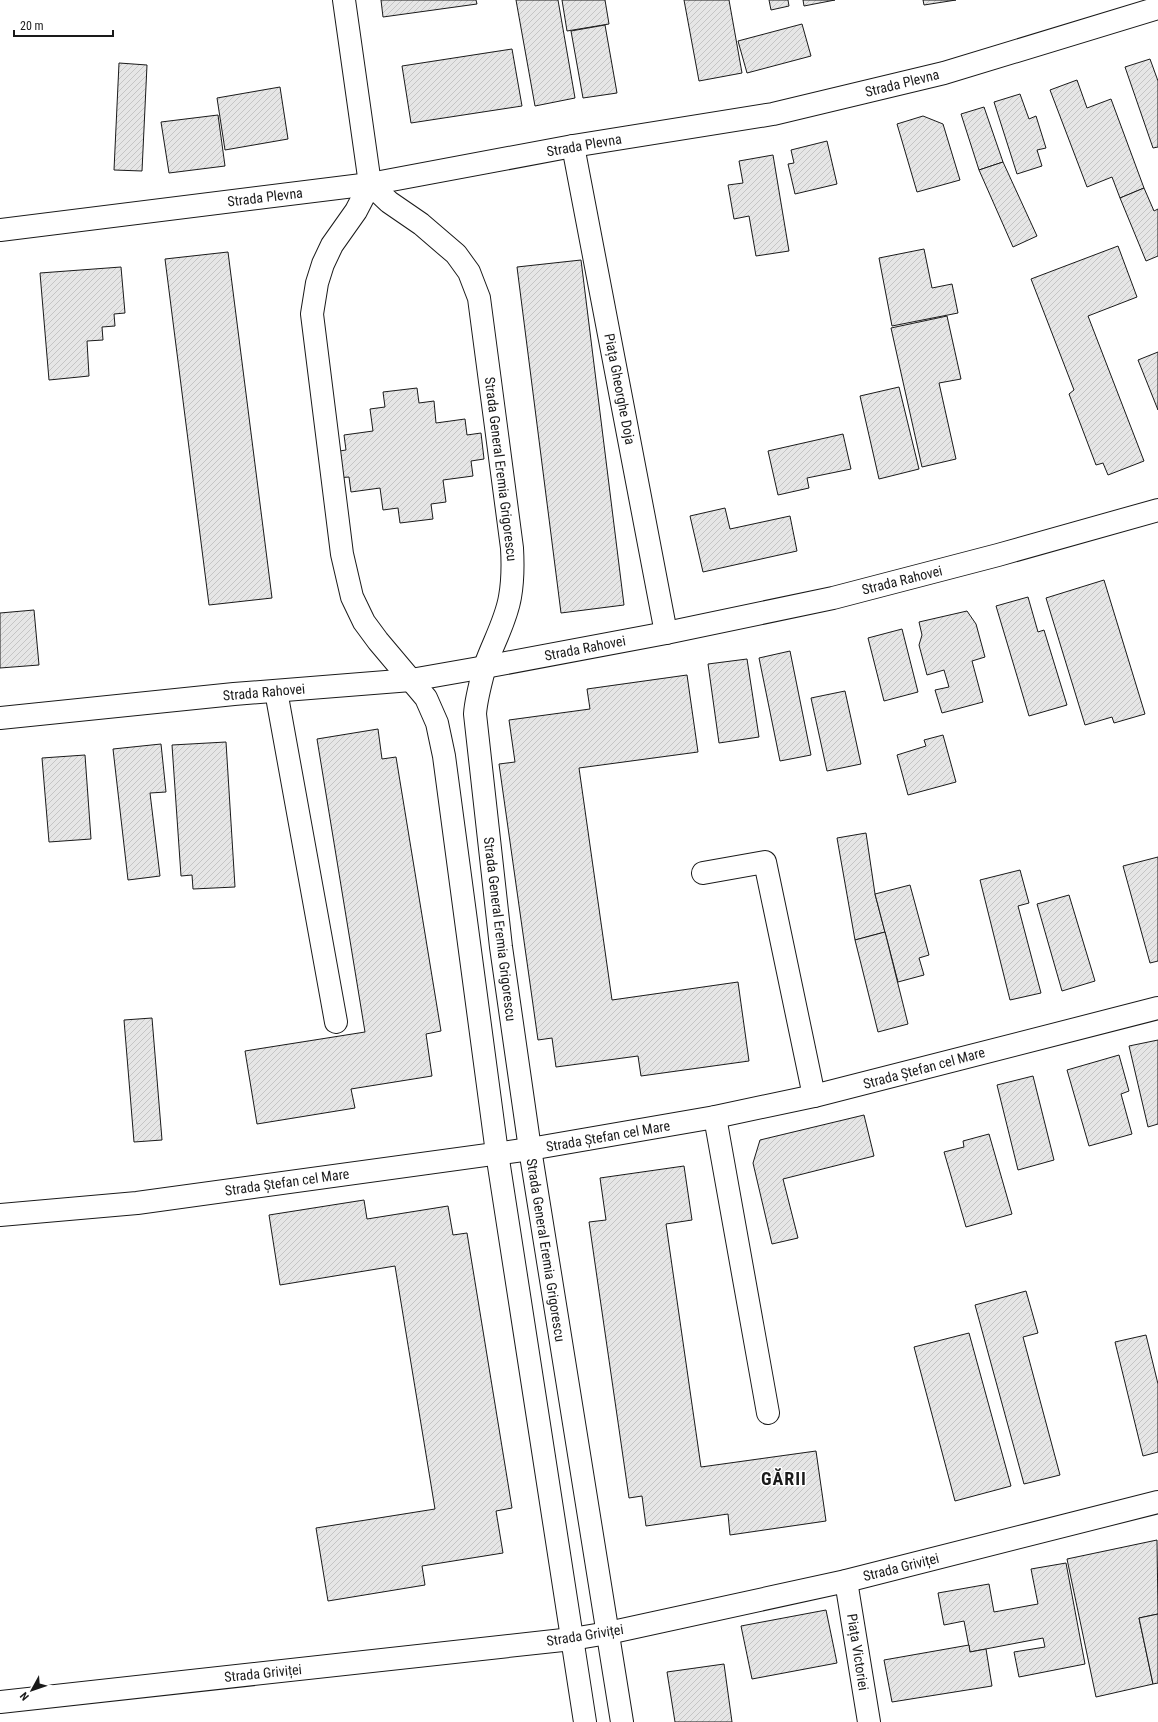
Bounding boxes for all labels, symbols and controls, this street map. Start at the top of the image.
scale bar [14,12,113,38]
text: 20 m [20,19,44,33]
street label: Strada Plevna [863,66,941,100]
street label: Strada Plevna [545,131,623,159]
street label: Strada Plevna [226,184,304,210]
street label: Piața Gheorghe Doja [600,332,639,446]
street label: Strada General Eremia Grigorescu [482,376,520,562]
street label: Strada Rahovei [860,562,944,598]
street label: Strada Rahovei [543,632,627,664]
street label: Strada Rahovei [222,680,306,704]
street label: Strada General Eremia Grigorescu [481,836,519,1022]
street label: Strada Ștefan cel Mare [861,1044,987,1093]
street label: Strada Ștefan cel Mare [545,1117,672,1156]
street label: Strada General Eremia Grigorescu [524,1157,568,1343]
street label: Strada Ștefan cel Mare [224,1165,351,1200]
district label: GĂRII [761,1468,807,1489]
street label: Strada Griviței [861,1550,941,1585]
street label: Piața Victoriei [843,1612,872,1692]
street label: Strada Griviței [545,1621,625,1650]
street label: Strada Griviței [223,1661,303,1686]
north arrow [12,1670,52,1710]
text: N [17,1689,32,1703]

